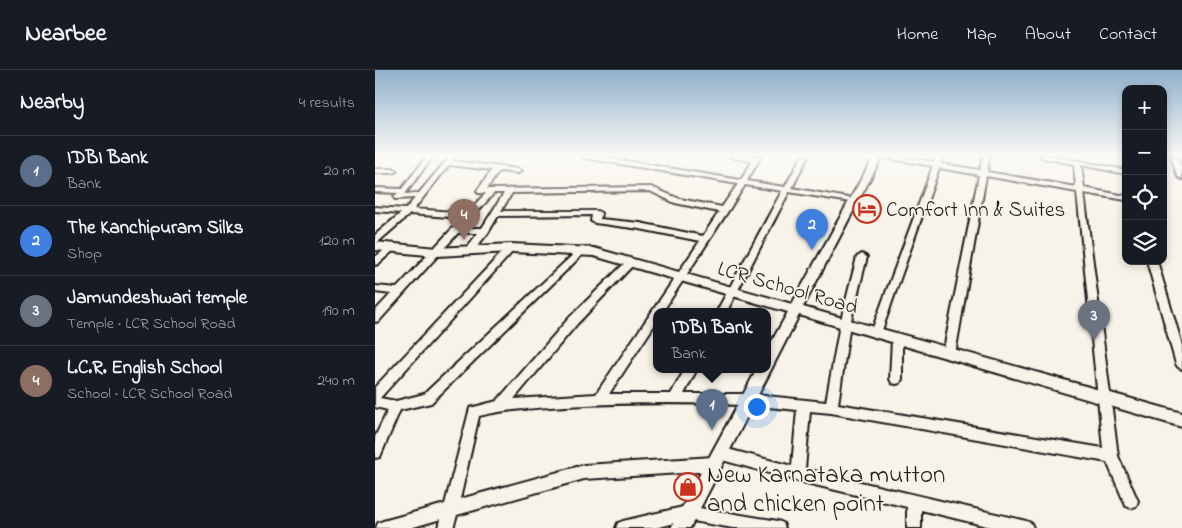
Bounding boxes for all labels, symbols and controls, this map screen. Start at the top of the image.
text: Nearbee [25,17,107,52]
text: Home [897,22,938,48]
text: Map [966,22,997,48]
text: About [1025,22,1071,48]
text: Contact [1099,22,1157,48]
map controls [1122,85,1167,265]
button: + [1122,85,1167,130]
text: Nearby [20,88,84,118]
text: 4 results [299,91,355,115]
button: − [1122,130,1167,175]
text: IDBI Bank [67,145,148,172]
text: 1 [33,159,39,183]
text: 20 m [324,159,355,183]
text: Bank [67,172,101,196]
button: locate [1122,175,1167,220]
hotel icon: Comfort Inn & Suites [852,194,882,224]
place label: Comfort Inn & Suites [886,196,1065,226]
pin: 4 [448,199,480,240]
pin: 2 [796,209,828,250]
text: The Kanchipuram Silks [67,215,244,242]
button: layers [1122,220,1167,265]
text: 2 [32,229,40,253]
text: 120 m [319,229,355,253]
text: Shop [67,242,102,266]
street label: LCR School Road [714,255,861,323]
text: Jamundeshwari temple [67,285,247,312]
text: 3 [33,299,39,323]
text: 190 m [322,299,355,323]
pin: 3 [1078,300,1110,341]
popup [653,308,771,373]
text: Temple · LCR School Road [67,312,235,336]
text: IDBI Bank [671,315,753,342]
text: Bank [671,342,706,366]
text: L.C.R. English School [67,355,222,382]
text: 4 [33,369,39,393]
text: 240 m [317,369,355,393]
text: School · LCR School Road [67,382,232,406]
pin: 1 [696,389,728,430]
your location [744,394,770,420]
place label: New Karnataka mutton and chicken point [707,458,945,523]
shop icon: New Karnataka mutton and chicken point [673,472,703,502]

